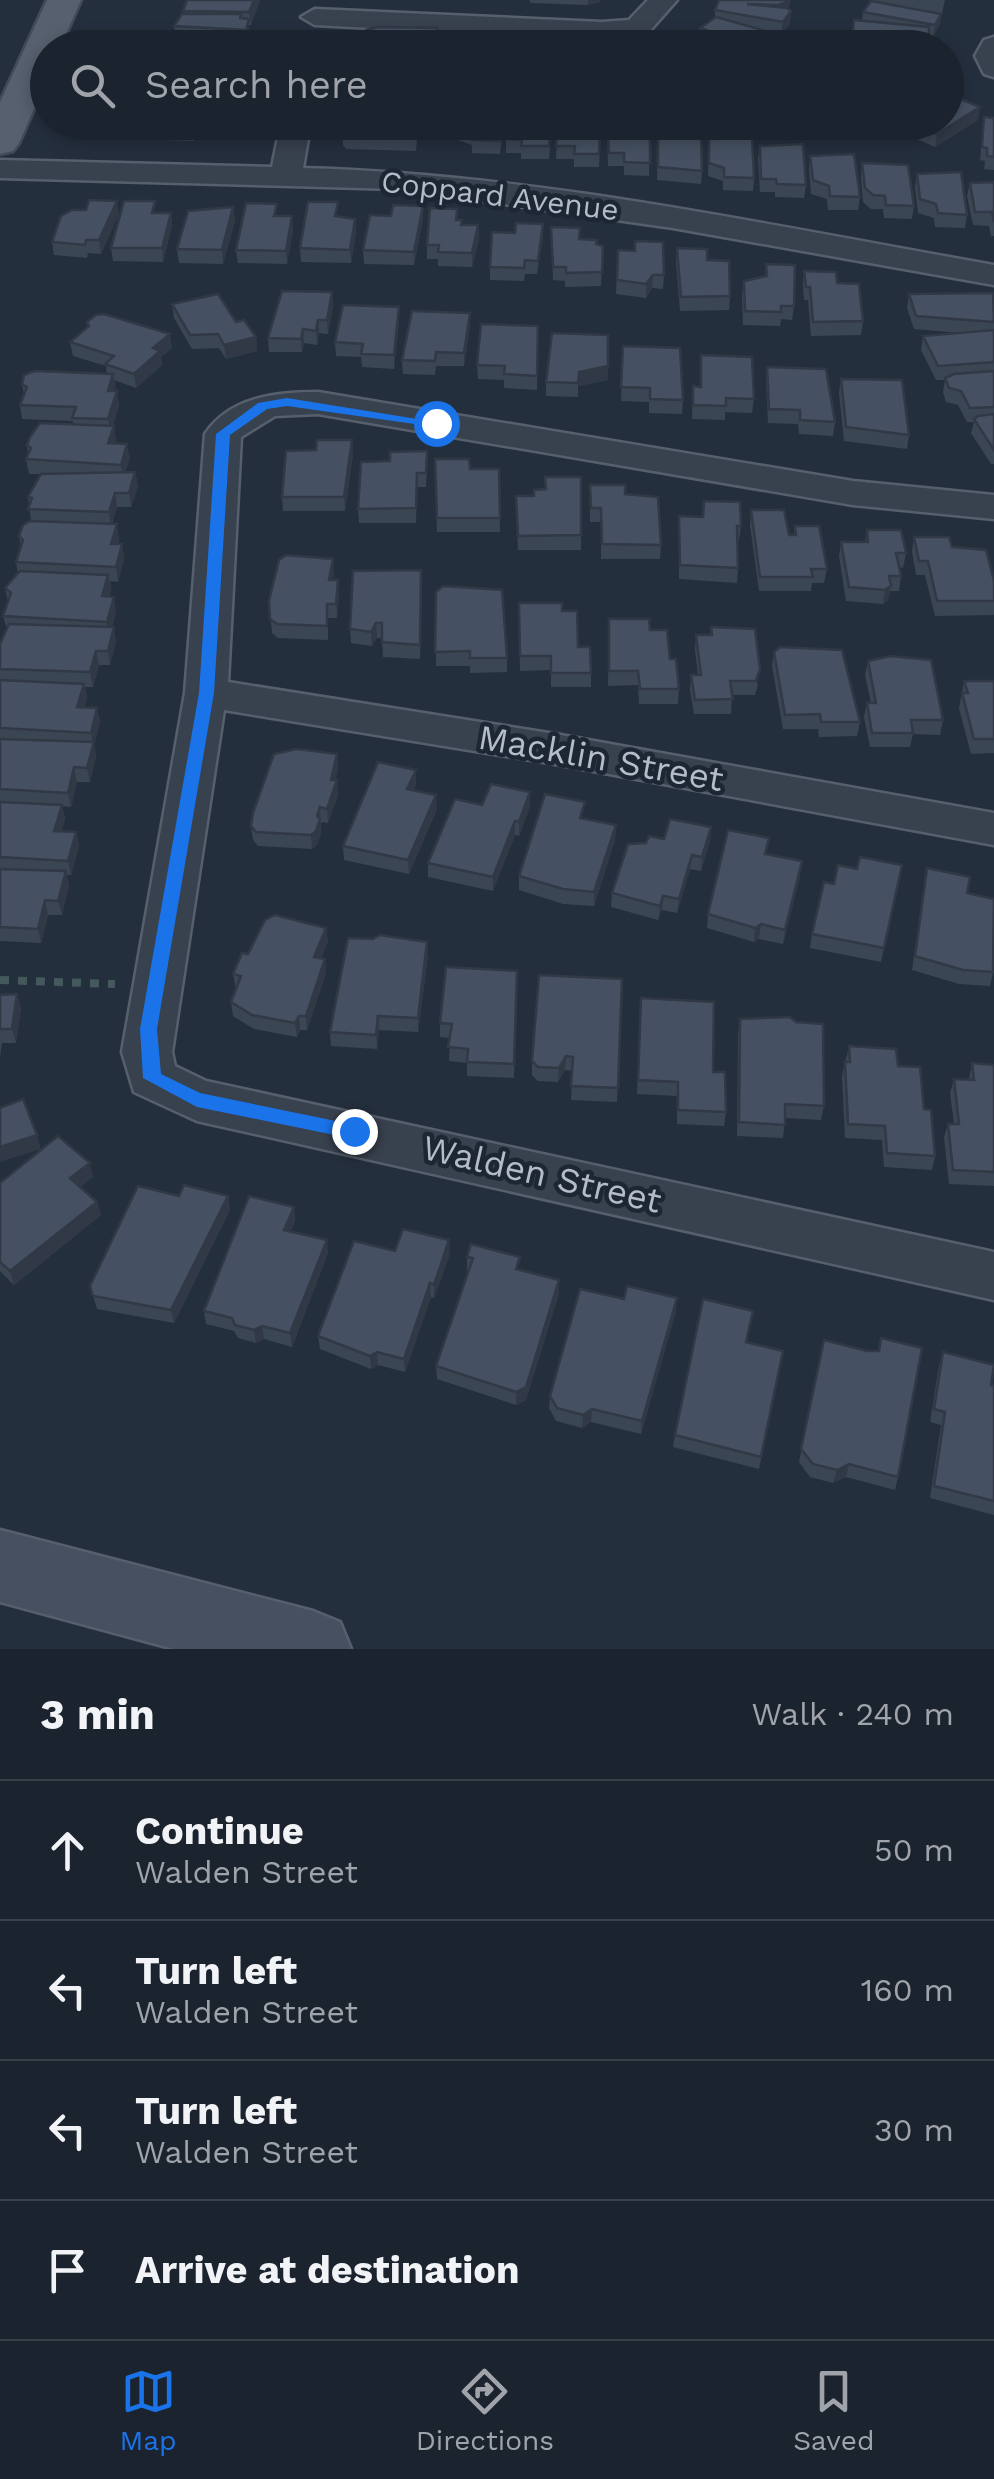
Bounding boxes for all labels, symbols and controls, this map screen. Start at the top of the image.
search box [30,30,964,140]
icon: search [65,58,120,113]
text: Search here [145,63,368,107]
street label: Coppard Avenue [379,164,621,227]
route start [414,401,460,447]
street label: Macklin Street [475,716,727,800]
route end [332,1109,378,1155]
street label: Walden Street [418,1126,666,1222]
text: 3 min [40,1690,155,1739]
text: Walk · 240 m [752,1695,954,1733]
text: Continue [135,1809,304,1853]
icon: ahead [40,1823,95,1878]
text: 50 m [874,1831,954,1869]
text: Walden Street [135,1853,358,1891]
text: Turn left [135,1949,297,1993]
icon: left [40,1963,95,2018]
text: 160 m [861,1971,954,2009]
text: Walden Street [135,1993,358,2031]
text: Turn left [135,2089,297,2133]
icon: left [40,2103,95,2158]
text: 30 m [874,2111,954,2149]
text: Walden Street [135,2133,358,2171]
icon: arrive [40,2243,95,2298]
text: Arrive at destination [135,2248,520,2292]
tab: Map [120,2364,177,2457]
tab: Directions [416,2364,554,2457]
tab: Saved [793,2364,874,2457]

